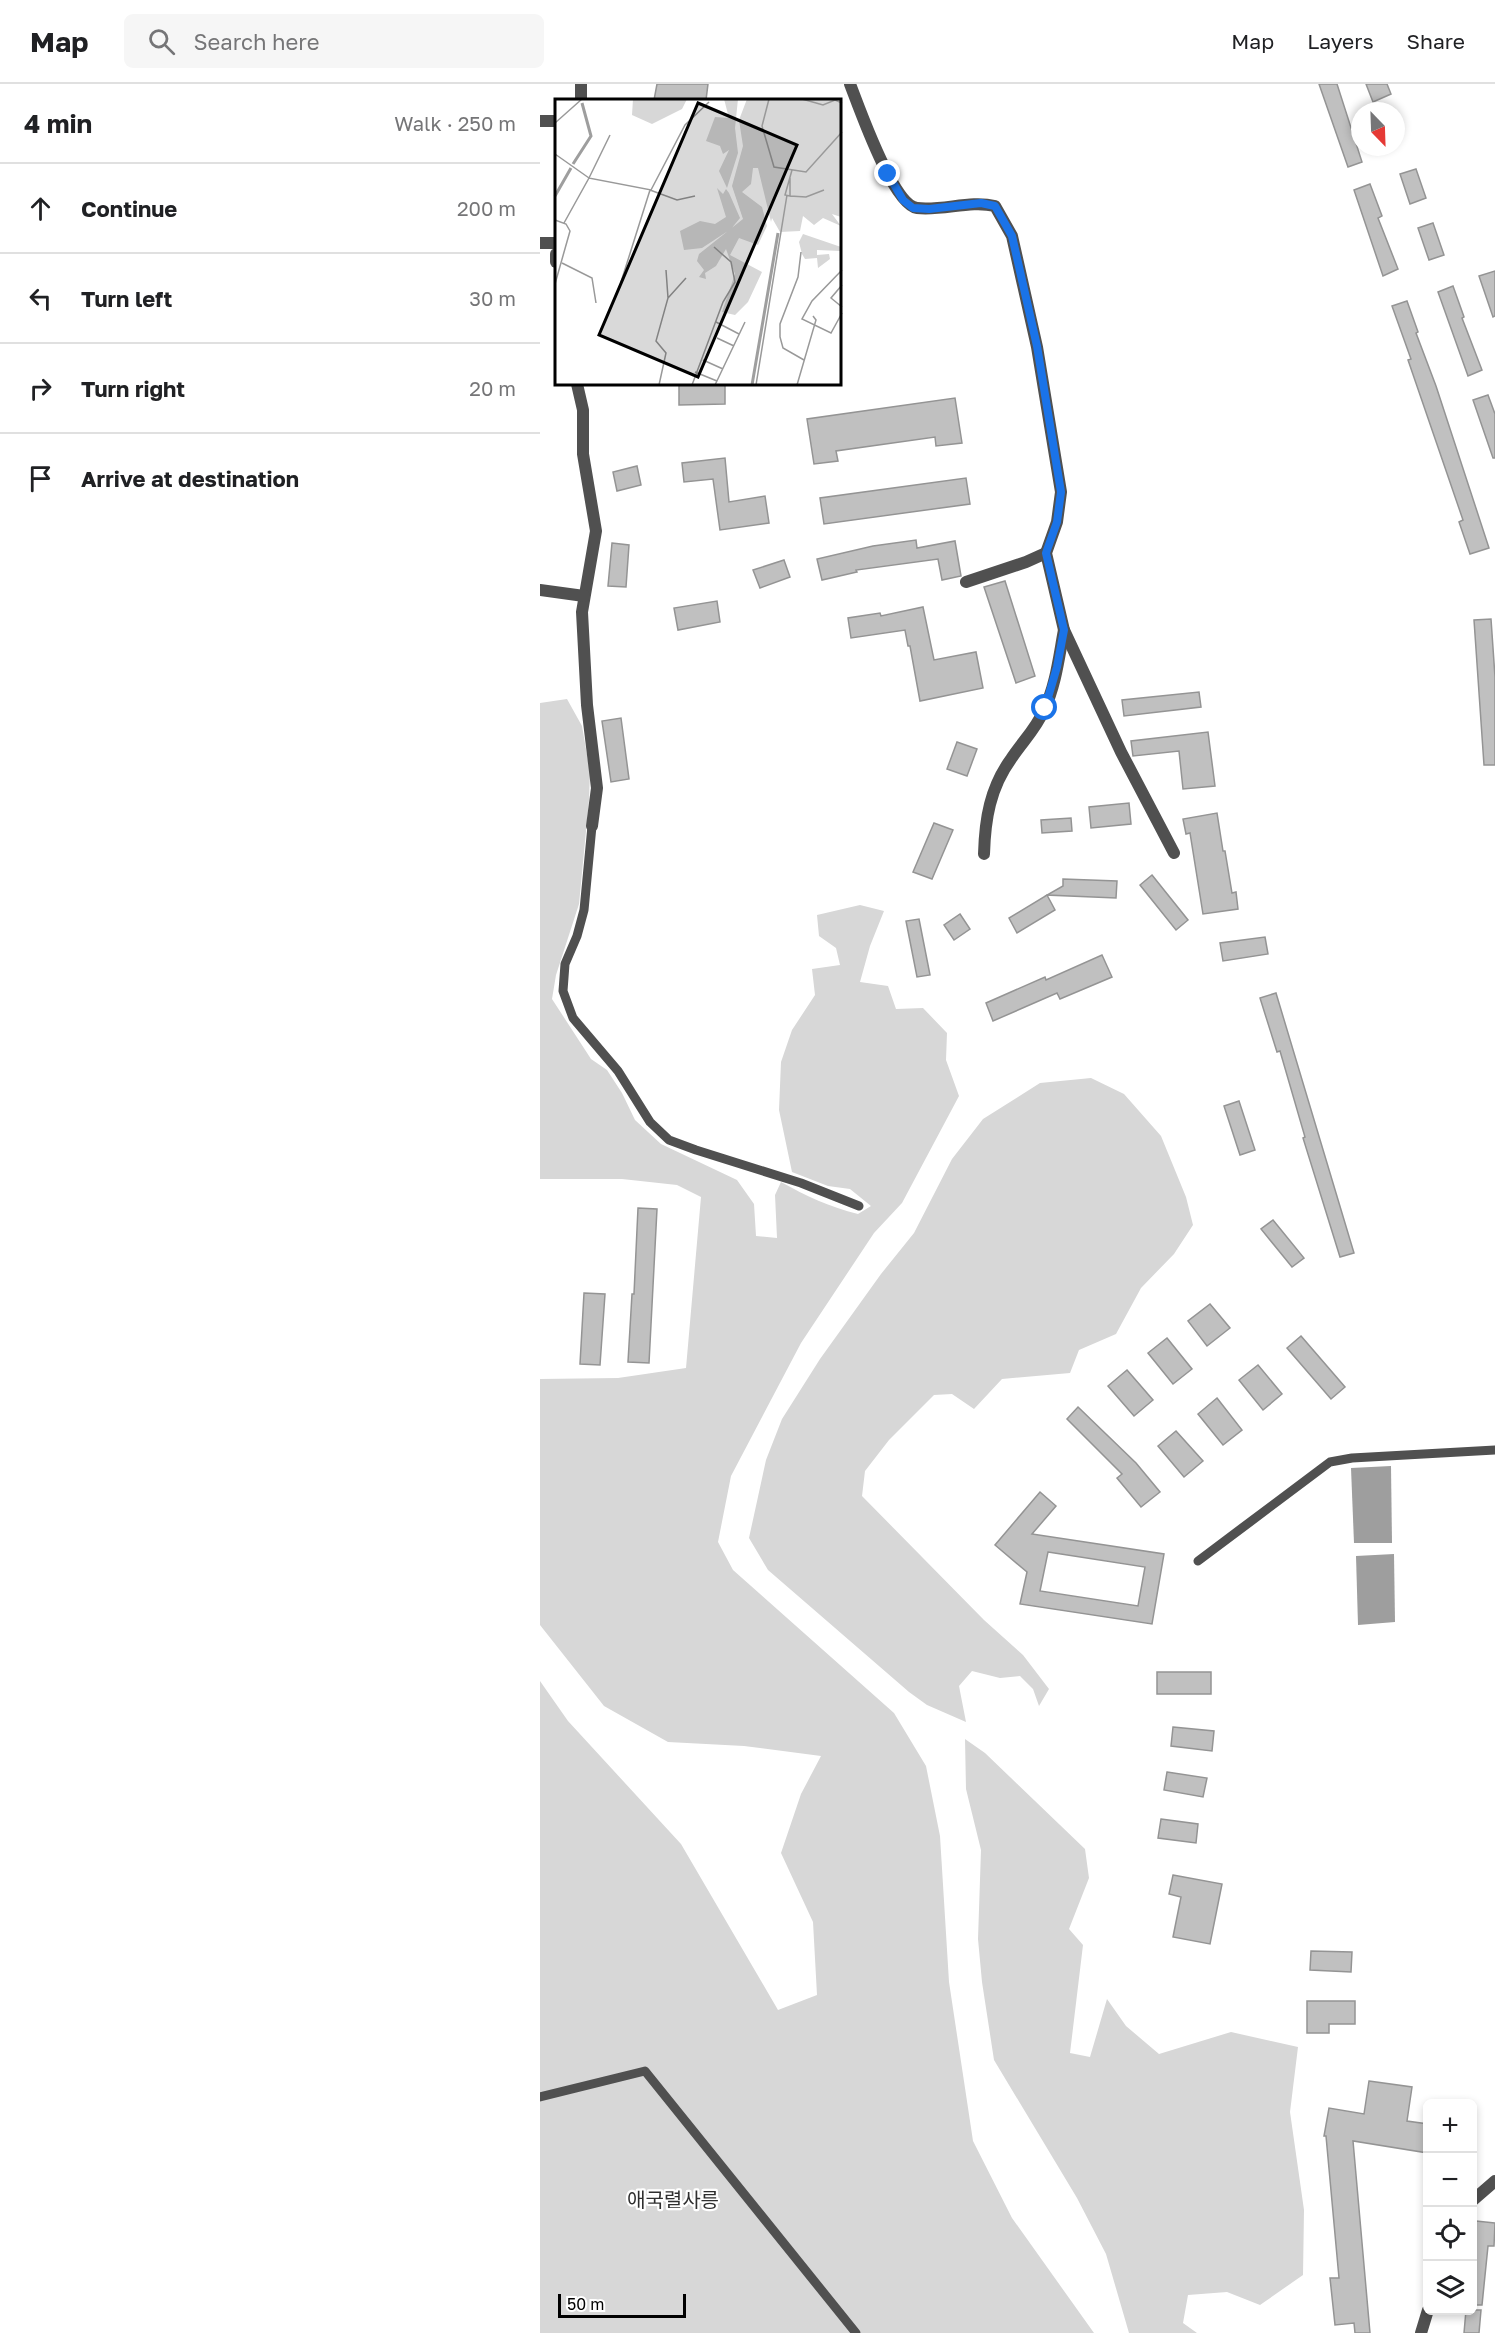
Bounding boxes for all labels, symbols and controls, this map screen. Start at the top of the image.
search box [124,14,544,68]
text: Map [30,25,88,58]
icon: search [145,25,178,58]
text: Search here [193,28,319,55]
text: Map [1231,28,1274,54]
text: Layers [1307,28,1374,54]
text: Share [1407,28,1465,54]
inset map [555,99,842,386]
north arrow [1351,102,1405,156]
text: 4 min [24,108,92,139]
text: Walk · 250 m [394,111,516,135]
route end [874,160,900,186]
icon: ahead [24,192,57,225]
text: Continue [81,195,177,222]
text: 200 m [457,196,516,220]
icon: left [24,282,57,315]
text: Turn left [81,285,172,312]
text: 30 m [469,286,516,310]
icon: right [24,372,57,405]
text: Turn right [81,375,185,402]
text: 20 m [469,376,516,400]
icon: arrive [24,462,57,495]
text: Arrive at destination [81,465,299,492]
route start [1031,694,1057,720]
map controls [1423,2099,1477,2315]
button: + [1423,2099,1477,2153]
button: − [1423,2153,1477,2207]
park label: 애국렬사릉 [627,2187,719,2211]
button: locate [1423,2207,1477,2261]
button: layers [1423,2261,1477,2315]
scale bar [558,2291,686,2318]
text: 50 m [567,2294,604,2314]

